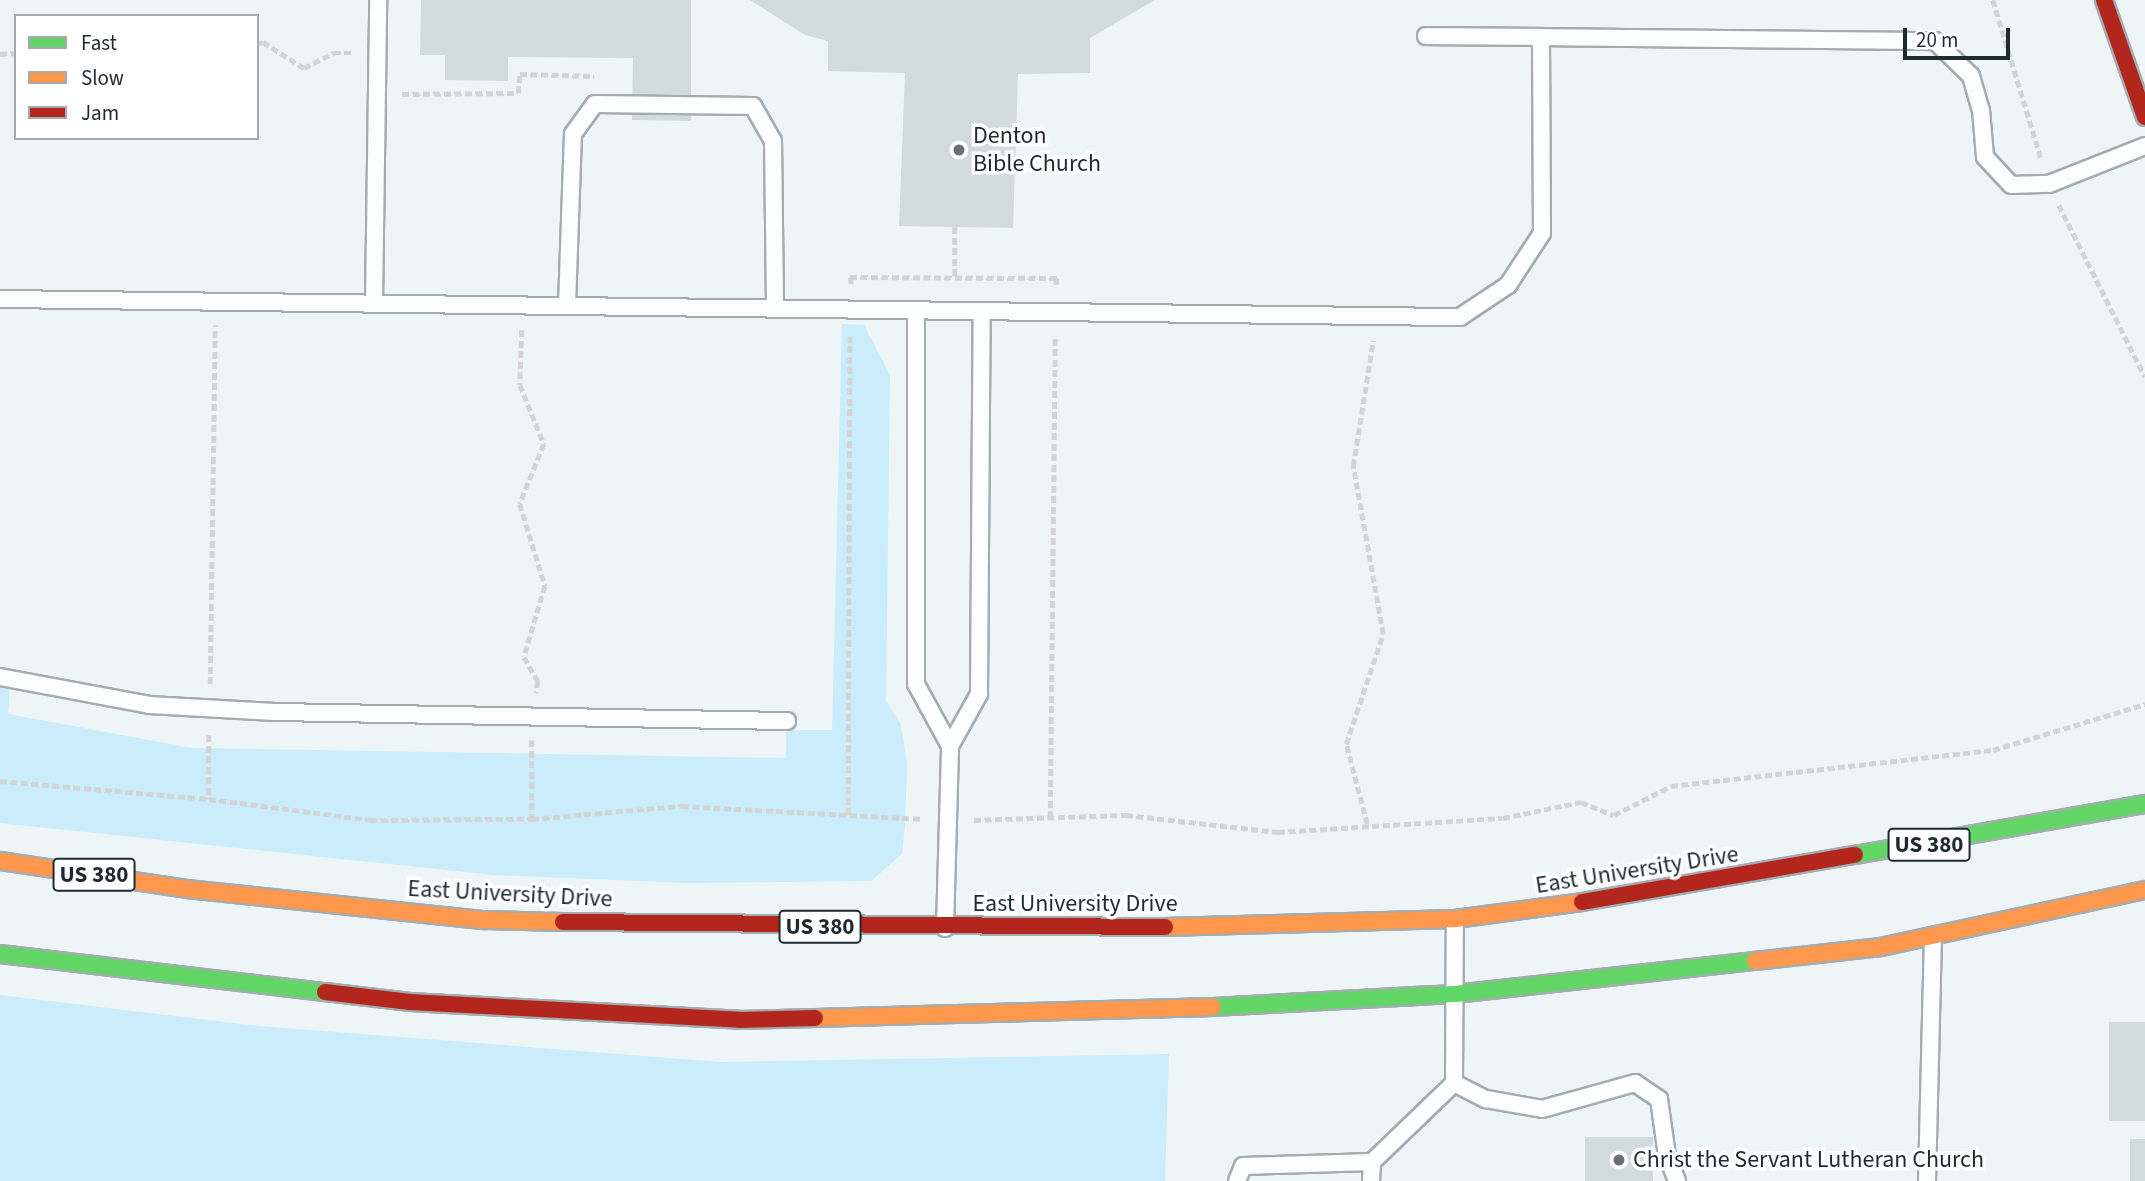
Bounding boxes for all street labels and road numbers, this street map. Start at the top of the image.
road number: US 380 [1887,825,1971,864]
street label: East University Drive [1533,840,1741,900]
road number: US 380 [52,856,136,894]
street label: East University Drive [407,874,613,914]
street label: East University Drive [972,890,1178,918]
road number: US 380 [778,908,862,946]

